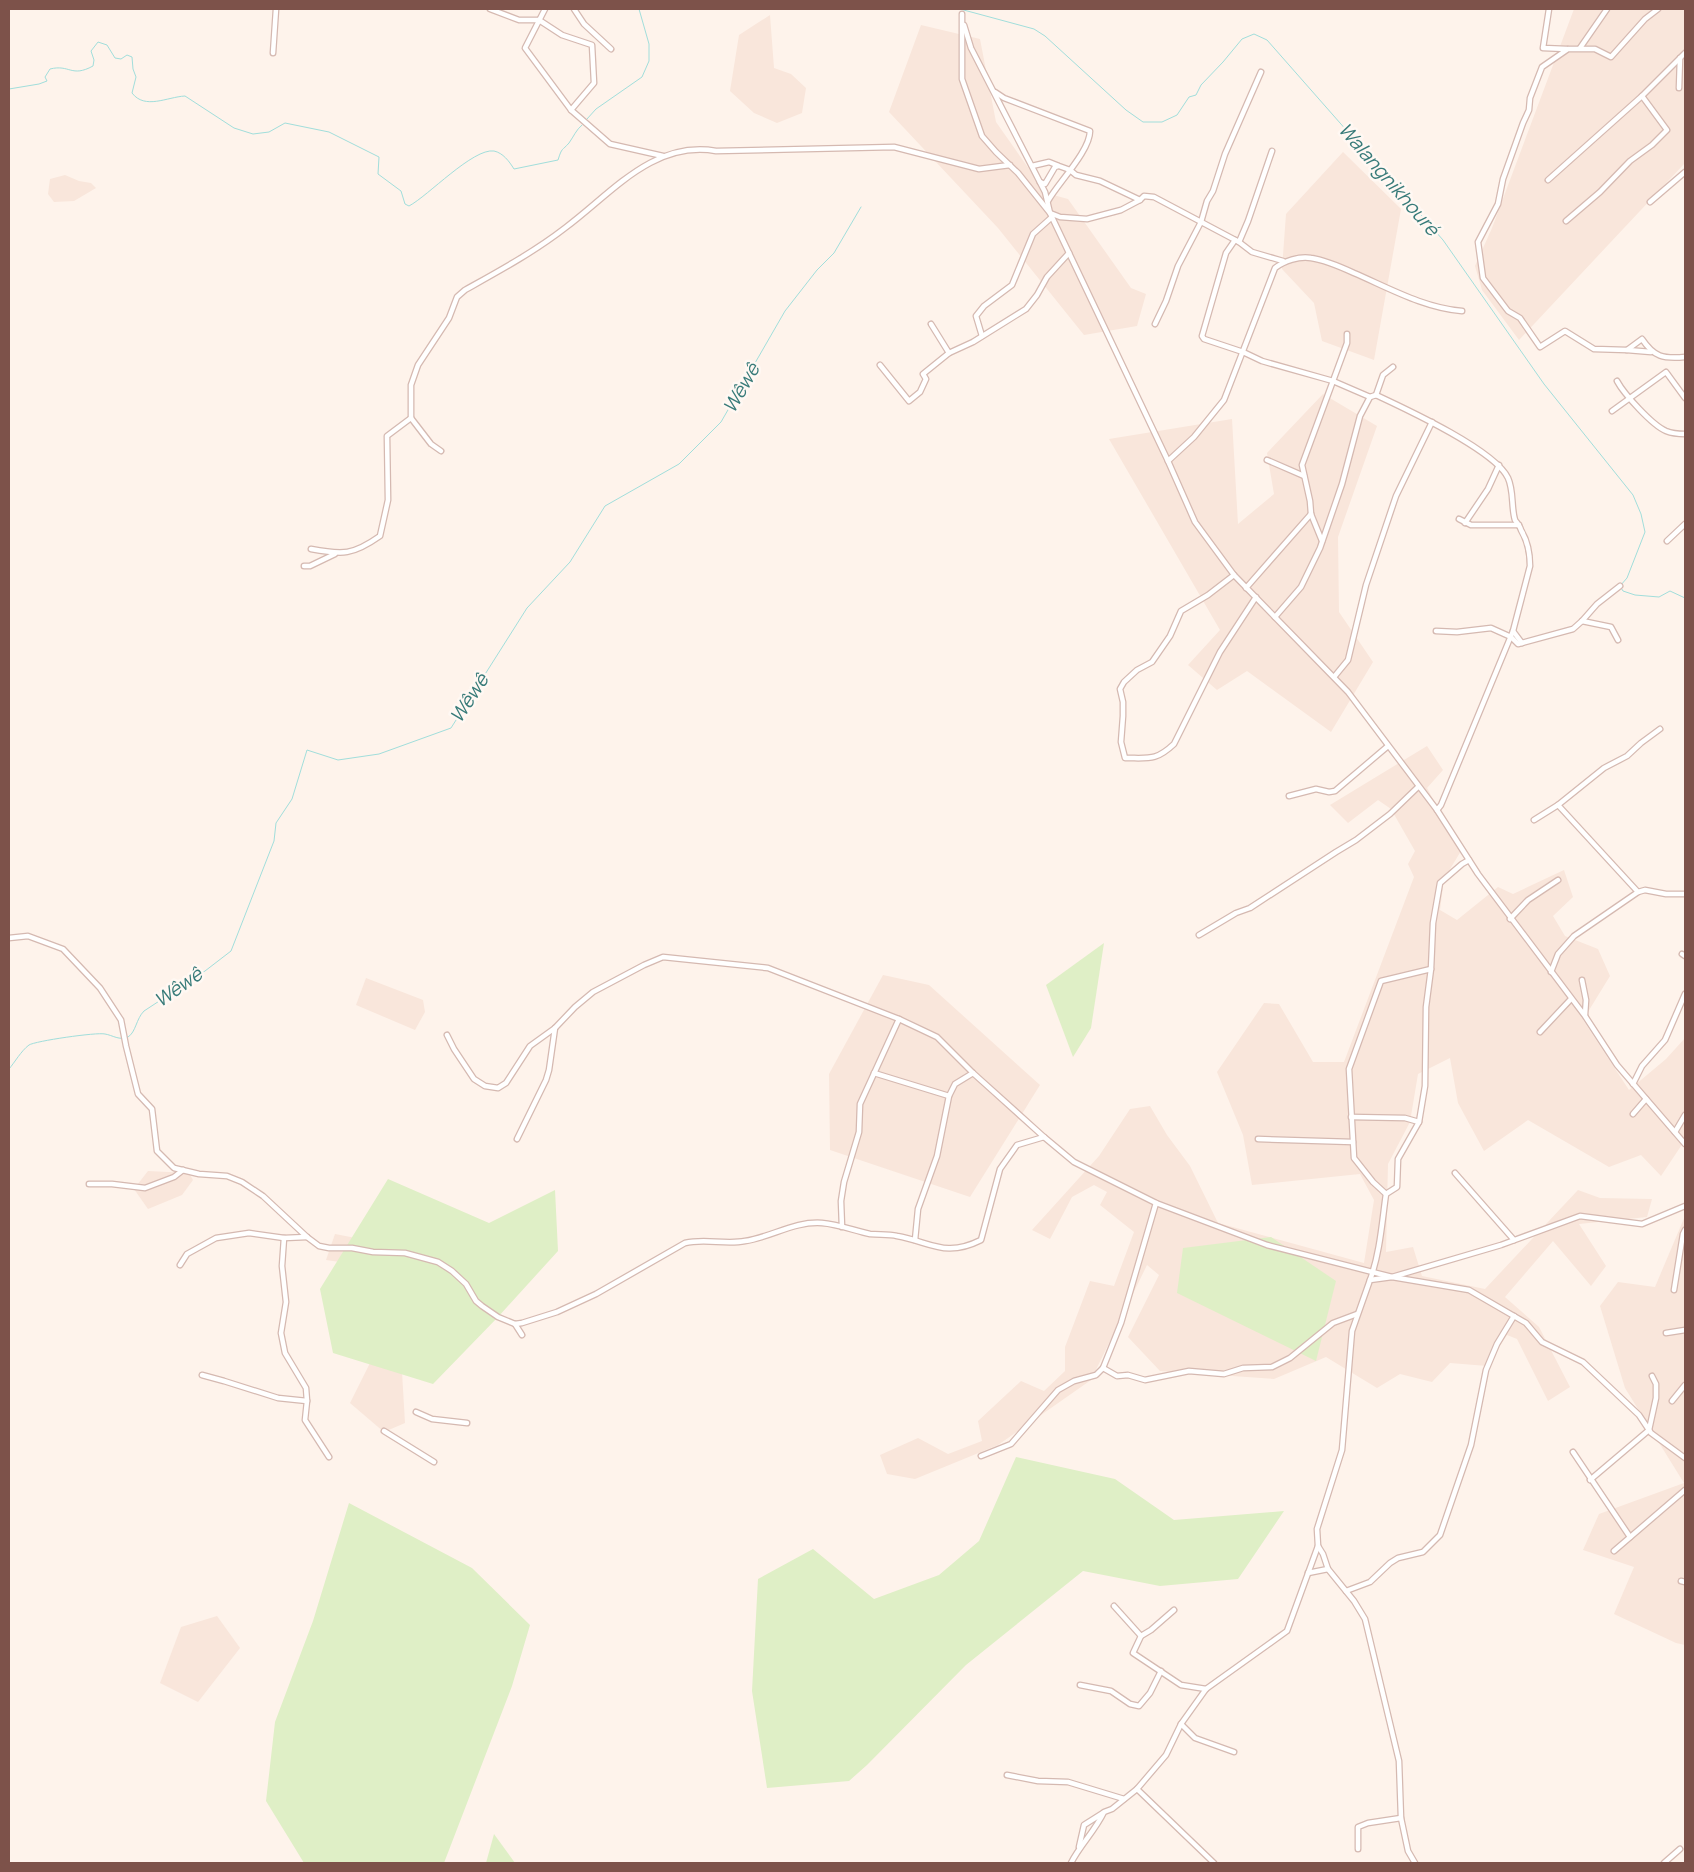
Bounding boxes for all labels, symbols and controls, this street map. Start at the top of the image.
water label: Walangnikhouré [1333,117,1447,243]
water label: Wêwê [716,357,767,418]
water label: Wêwê [444,667,495,727]
water label: Wêwê [149,960,209,1013]

